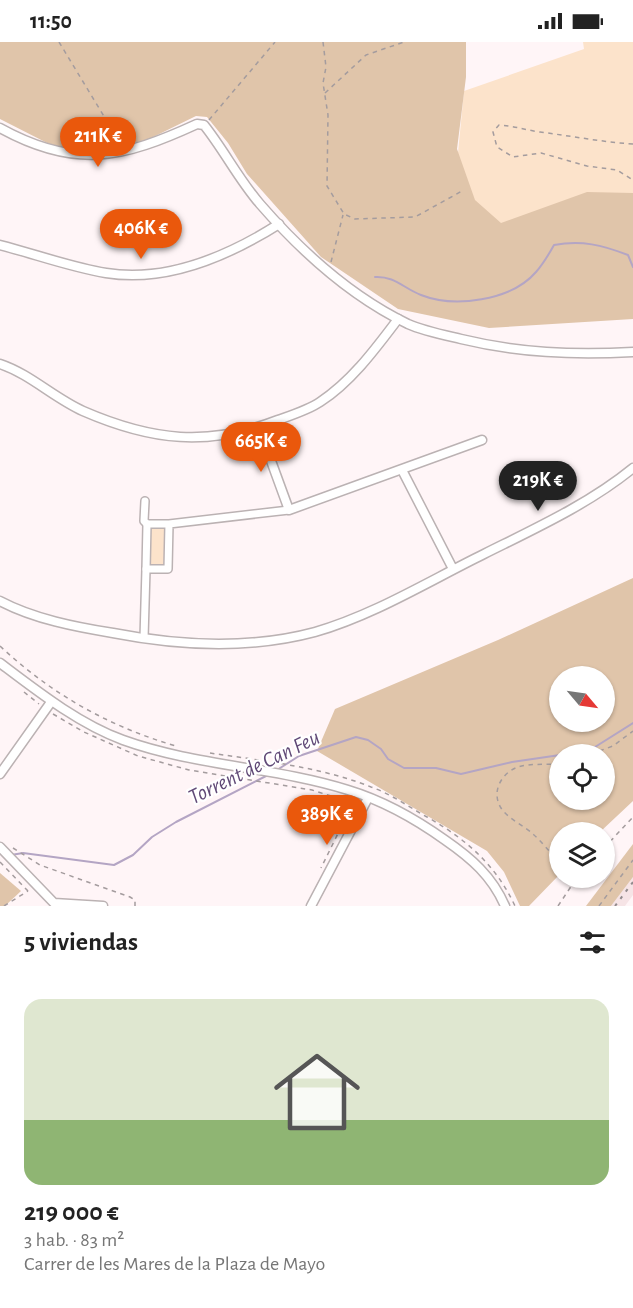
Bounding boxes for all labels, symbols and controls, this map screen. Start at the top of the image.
text: 11:50 [30,10,72,32]
pin: 211K € [49,117,147,168]
text: 211K € [74,126,122,146]
pin: 406K € [92,209,190,260]
text: 406K € [114,218,168,238]
pin: 665K € [212,422,310,473]
text: 665K € [235,431,287,451]
pin: 219K € [489,461,587,512]
text: 219K € [513,470,563,490]
north arrow [549,666,615,732]
map controls [549,666,615,888]
water label: Torrent de Can Feu [185,726,323,808]
button: locate [549,744,615,810]
pin: 389K € [278,795,376,846]
text: 389K € [301,804,353,824]
button: layers [549,822,615,888]
icon: filters [576,926,609,959]
text: 5 viviendas [24,929,138,955]
icon: home [263,1038,371,1146]
text: 219 000 € [24,1199,119,1225]
text: 3 hab. · 83 m² [24,1230,124,1250]
text: Carrer de les Mares de la Plaza de Mayo [24,1254,325,1274]

